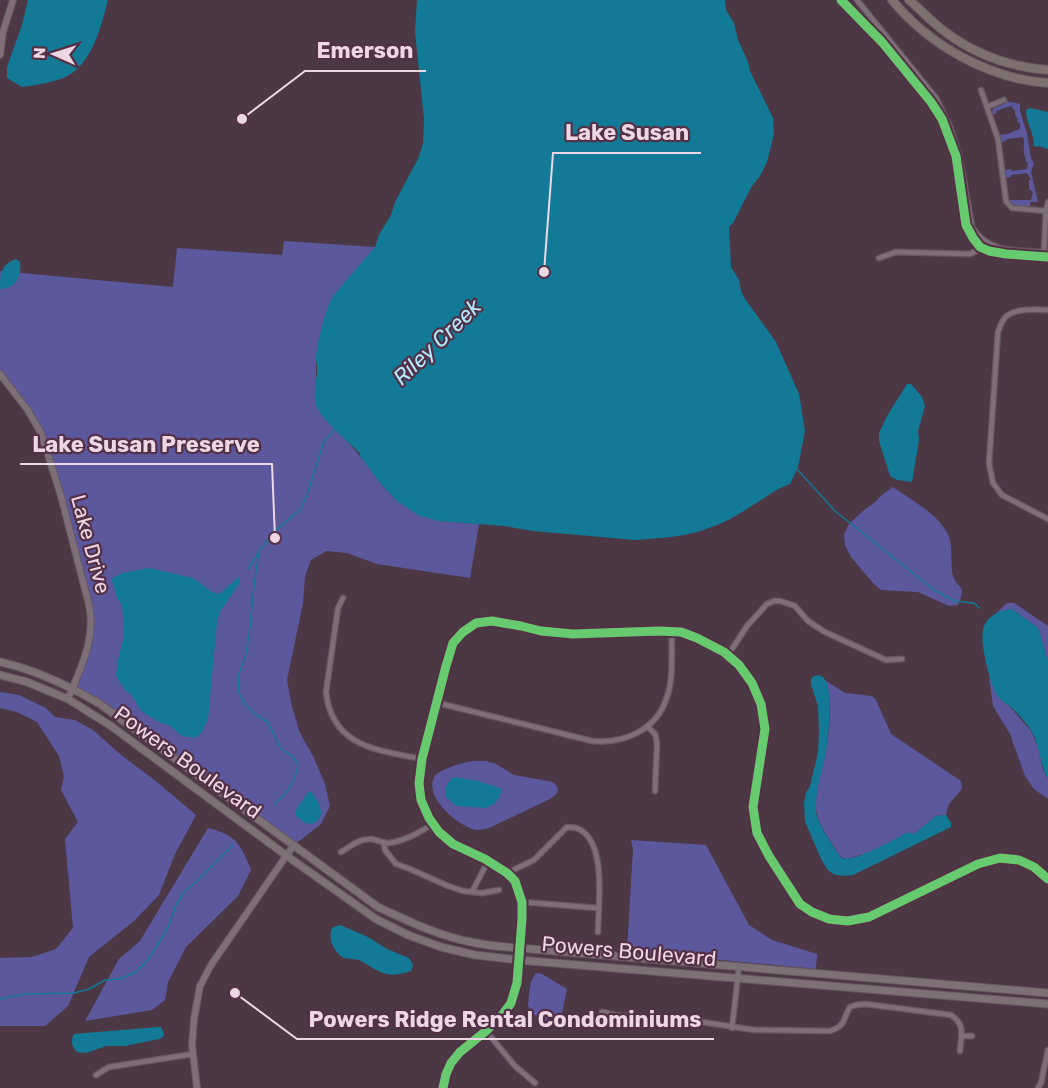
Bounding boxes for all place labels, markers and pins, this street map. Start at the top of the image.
callout: Emerson [305,31,426,71]
callout: Lake Susan [553,113,701,153]
callout: Lake Susan Preserve [20,424,272,464]
callout: Powers Ridge Rental Condominiums [297,999,714,1039]

